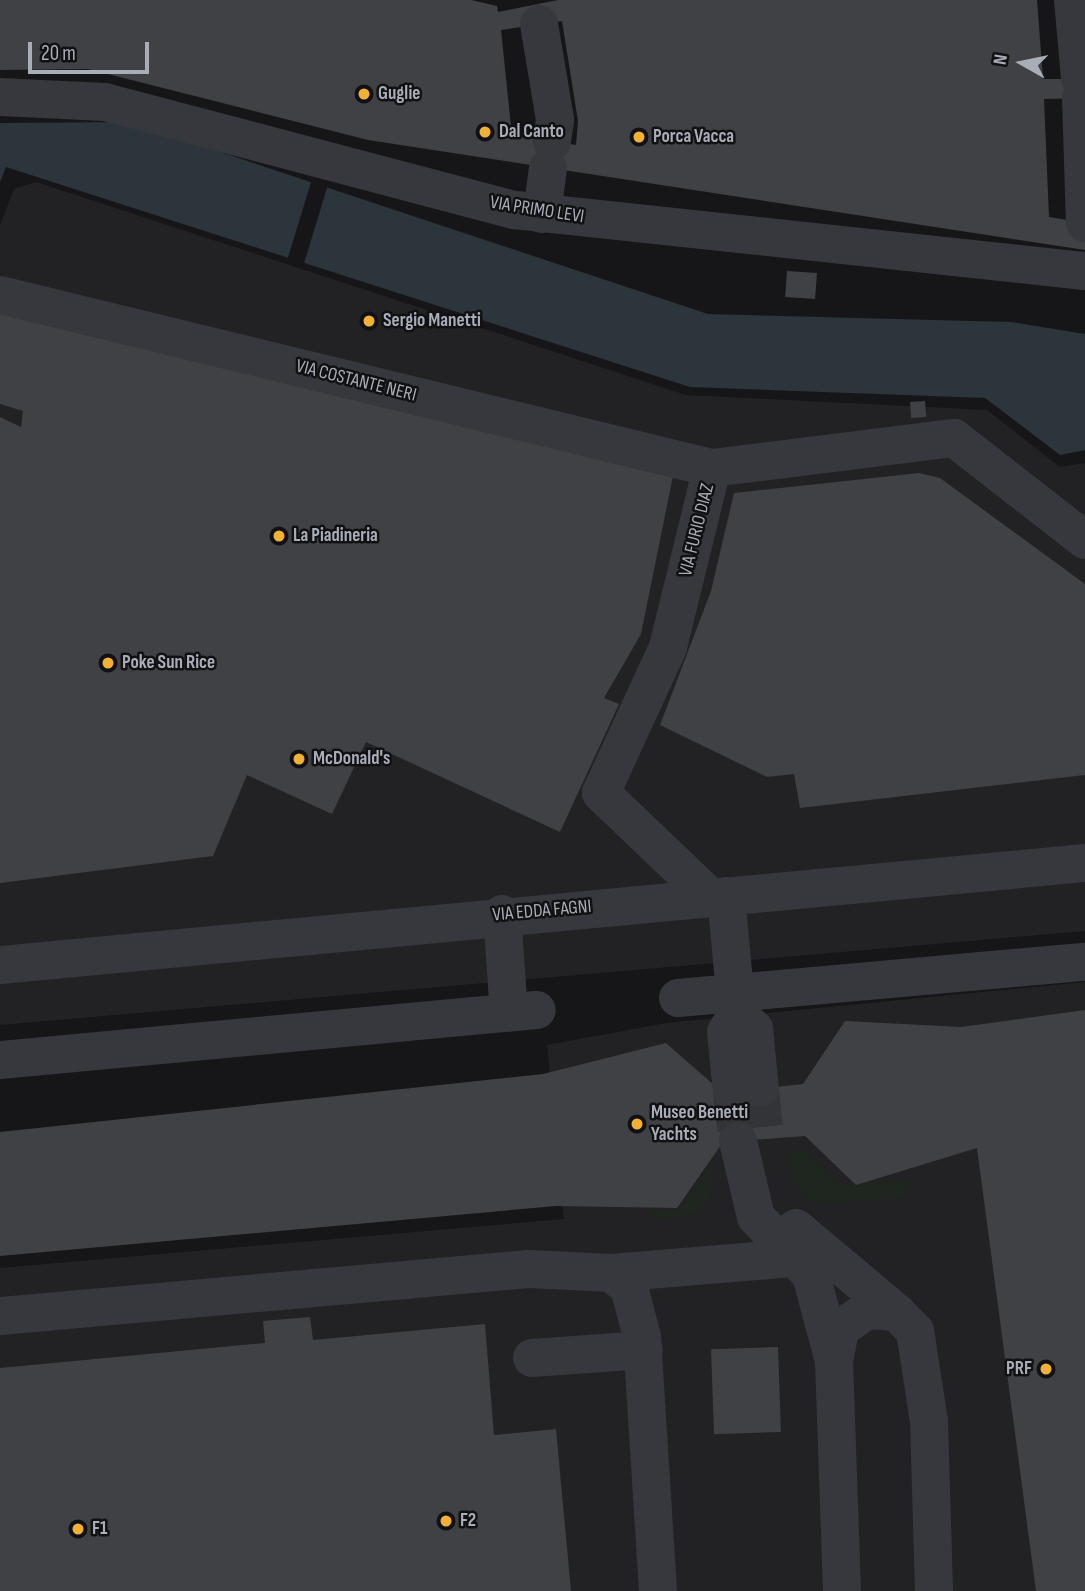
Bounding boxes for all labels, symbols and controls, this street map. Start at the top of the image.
scale bar [32,28,152,72]
north arrow [987,28,1057,98]
text: 20 m [41,41,76,66]
text: N [989,53,1013,66]
place label: Guglie [378,83,420,105]
marker: Guglie [356,86,372,102]
place label: Dal Canto [499,121,564,143]
marker: Dal Canto [477,124,493,140]
place label: Porca Vacca [653,126,734,148]
marker: Porca Vacca [631,129,647,145]
street label: VIA PRIMO LEVI [488,191,586,229]
place label: Sergio Manetti [383,310,481,332]
marker: Sergio Manetti [361,313,377,329]
street label: VIA COSTANTE NERI [293,355,419,407]
street label: VIA FURIO DIAZ [674,481,720,579]
place label: La Piadineria [293,525,378,547]
marker: La Piadineria [271,528,287,544]
place label: Poke Sun Rice [122,652,215,674]
marker: Poke Sun Rice [100,655,116,671]
place label: McDonald's [313,748,390,770]
marker: McDonald's [291,751,307,767]
street label: VIA EDDA FAGNI [492,895,592,927]
place label: Museo Benetti Yachts [651,1102,748,1146]
marker: Museo Benetti Yachts [629,1116,645,1132]
place label: PRF [1006,1358,1032,1380]
marker: PRF [1038,1361,1054,1377]
place label: F2 [460,1510,476,1532]
marker: F2 [438,1513,454,1529]
place label: F1 [92,1518,107,1540]
marker: F1 [70,1521,86,1537]

